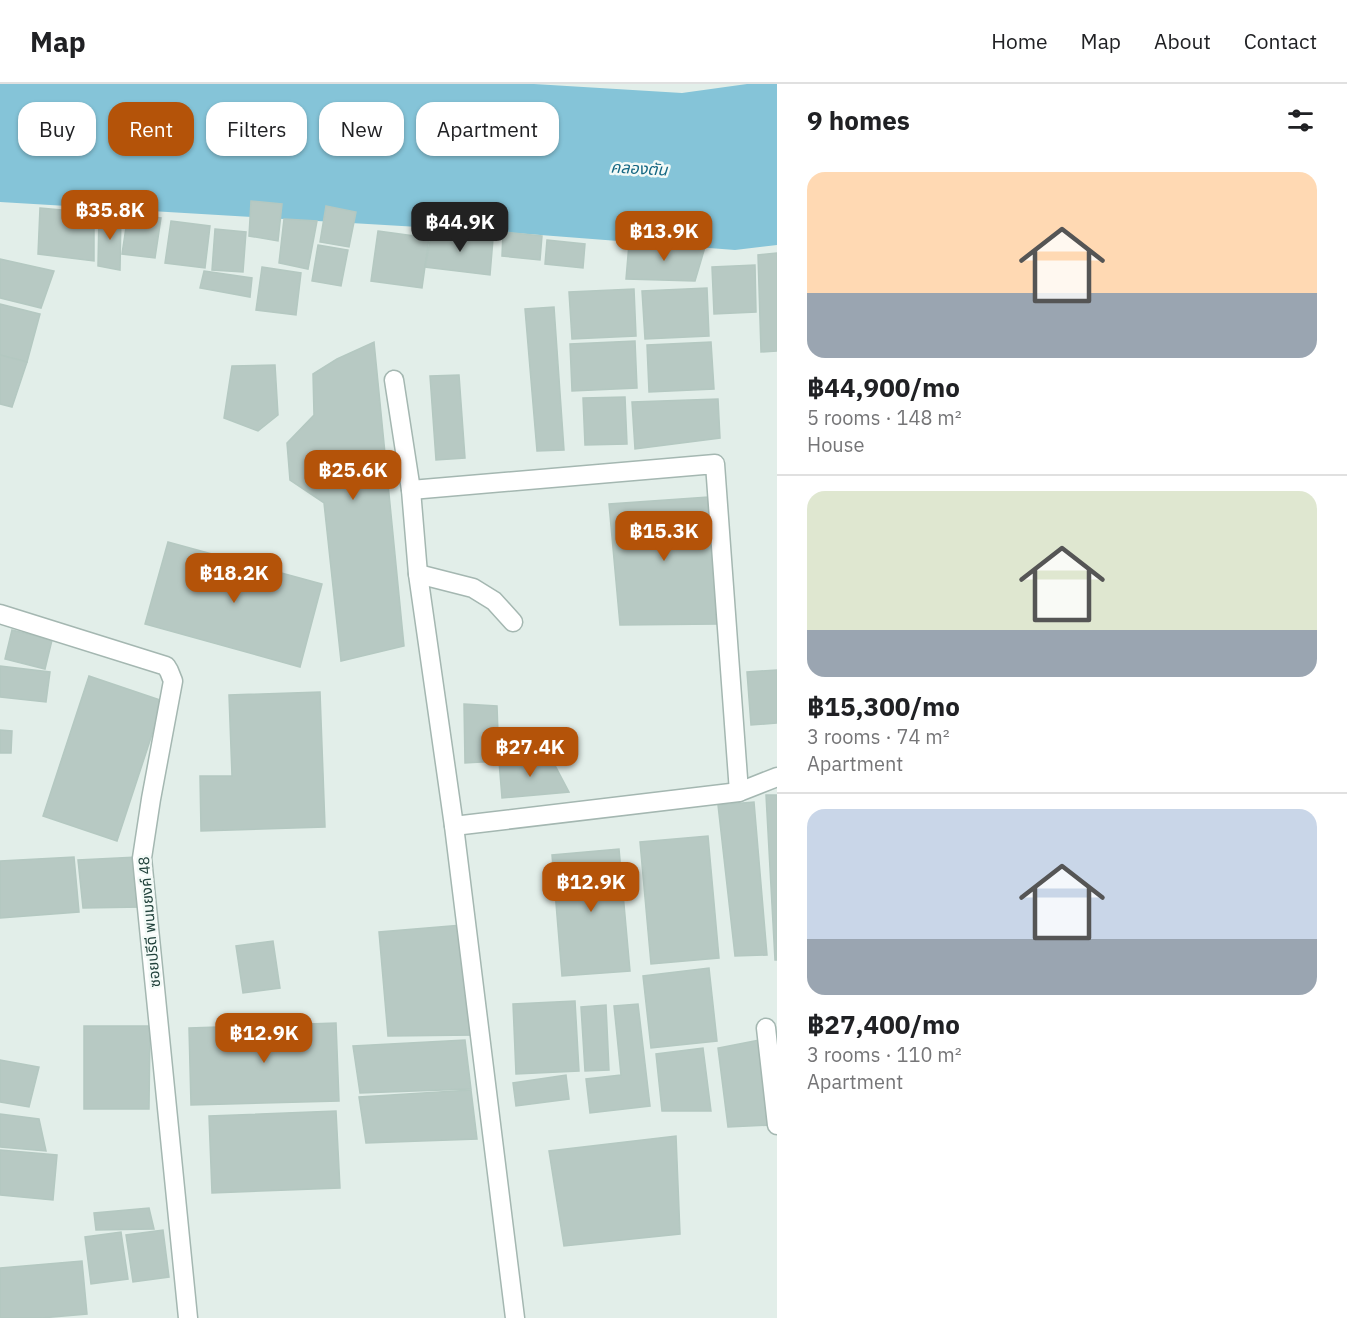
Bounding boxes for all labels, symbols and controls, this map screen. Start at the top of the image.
text: Map [30,23,86,60]
text: Home [991,27,1048,55]
text: Map [1081,27,1121,55]
text: About [1154,27,1211,55]
text: Contact [1244,27,1317,55]
chip: Buy [18,102,96,156]
chip: Rent [108,102,194,156]
chip: Filters [206,102,307,156]
chip: New [319,102,404,156]
chip: Apartment [416,102,559,156]
text: 9 homes [807,103,910,137]
icon: filters [1284,104,1317,137]
water label: คลองตัน [610,157,669,180]
pin: ฿35.8K [61,190,159,241]
text: ฿35.8K [75,196,145,223]
pin: ฿44.9K [411,202,509,253]
text: ฿44.9K [425,208,495,235]
pin: ฿13.9K [615,211,713,262]
icon: home [1008,211,1116,319]
text: ฿13.9K [629,217,699,244]
text: ฿44,900/mo [807,370,960,404]
text: 5 rooms · 148 m² [807,404,962,431]
text: House [807,431,864,458]
pin: ฿25.6K [304,450,402,501]
text: ฿25.6K [318,456,388,483]
pin: ฿15.3K [615,511,713,562]
text: ฿15.3K [629,517,699,544]
icon: home [1008,530,1116,638]
pin: ฿18.2K [185,553,283,604]
text: ฿18.2K [199,559,269,586]
text: ฿15,300/mo [807,689,960,723]
text: 3 rooms · 74 m² [807,723,950,750]
pin: ฿27.4K [481,727,579,778]
text: ฿27.4K [495,733,565,760]
text: Apartment [807,750,903,777]
icon: home [1008,848,1116,956]
street label: ซอยปรีดี พนมยงค์ 48 [134,856,164,988]
pin: ฿12.9K [542,862,640,913]
text: ฿12.9K [556,868,626,895]
text: ฿27,400/mo [807,1007,960,1041]
pin: ฿12.9K [215,1013,313,1064]
text: ฿12.9K [229,1019,299,1046]
text: 3 rooms · 110 m² [807,1041,962,1068]
text: Apartment [807,1068,903,1095]

